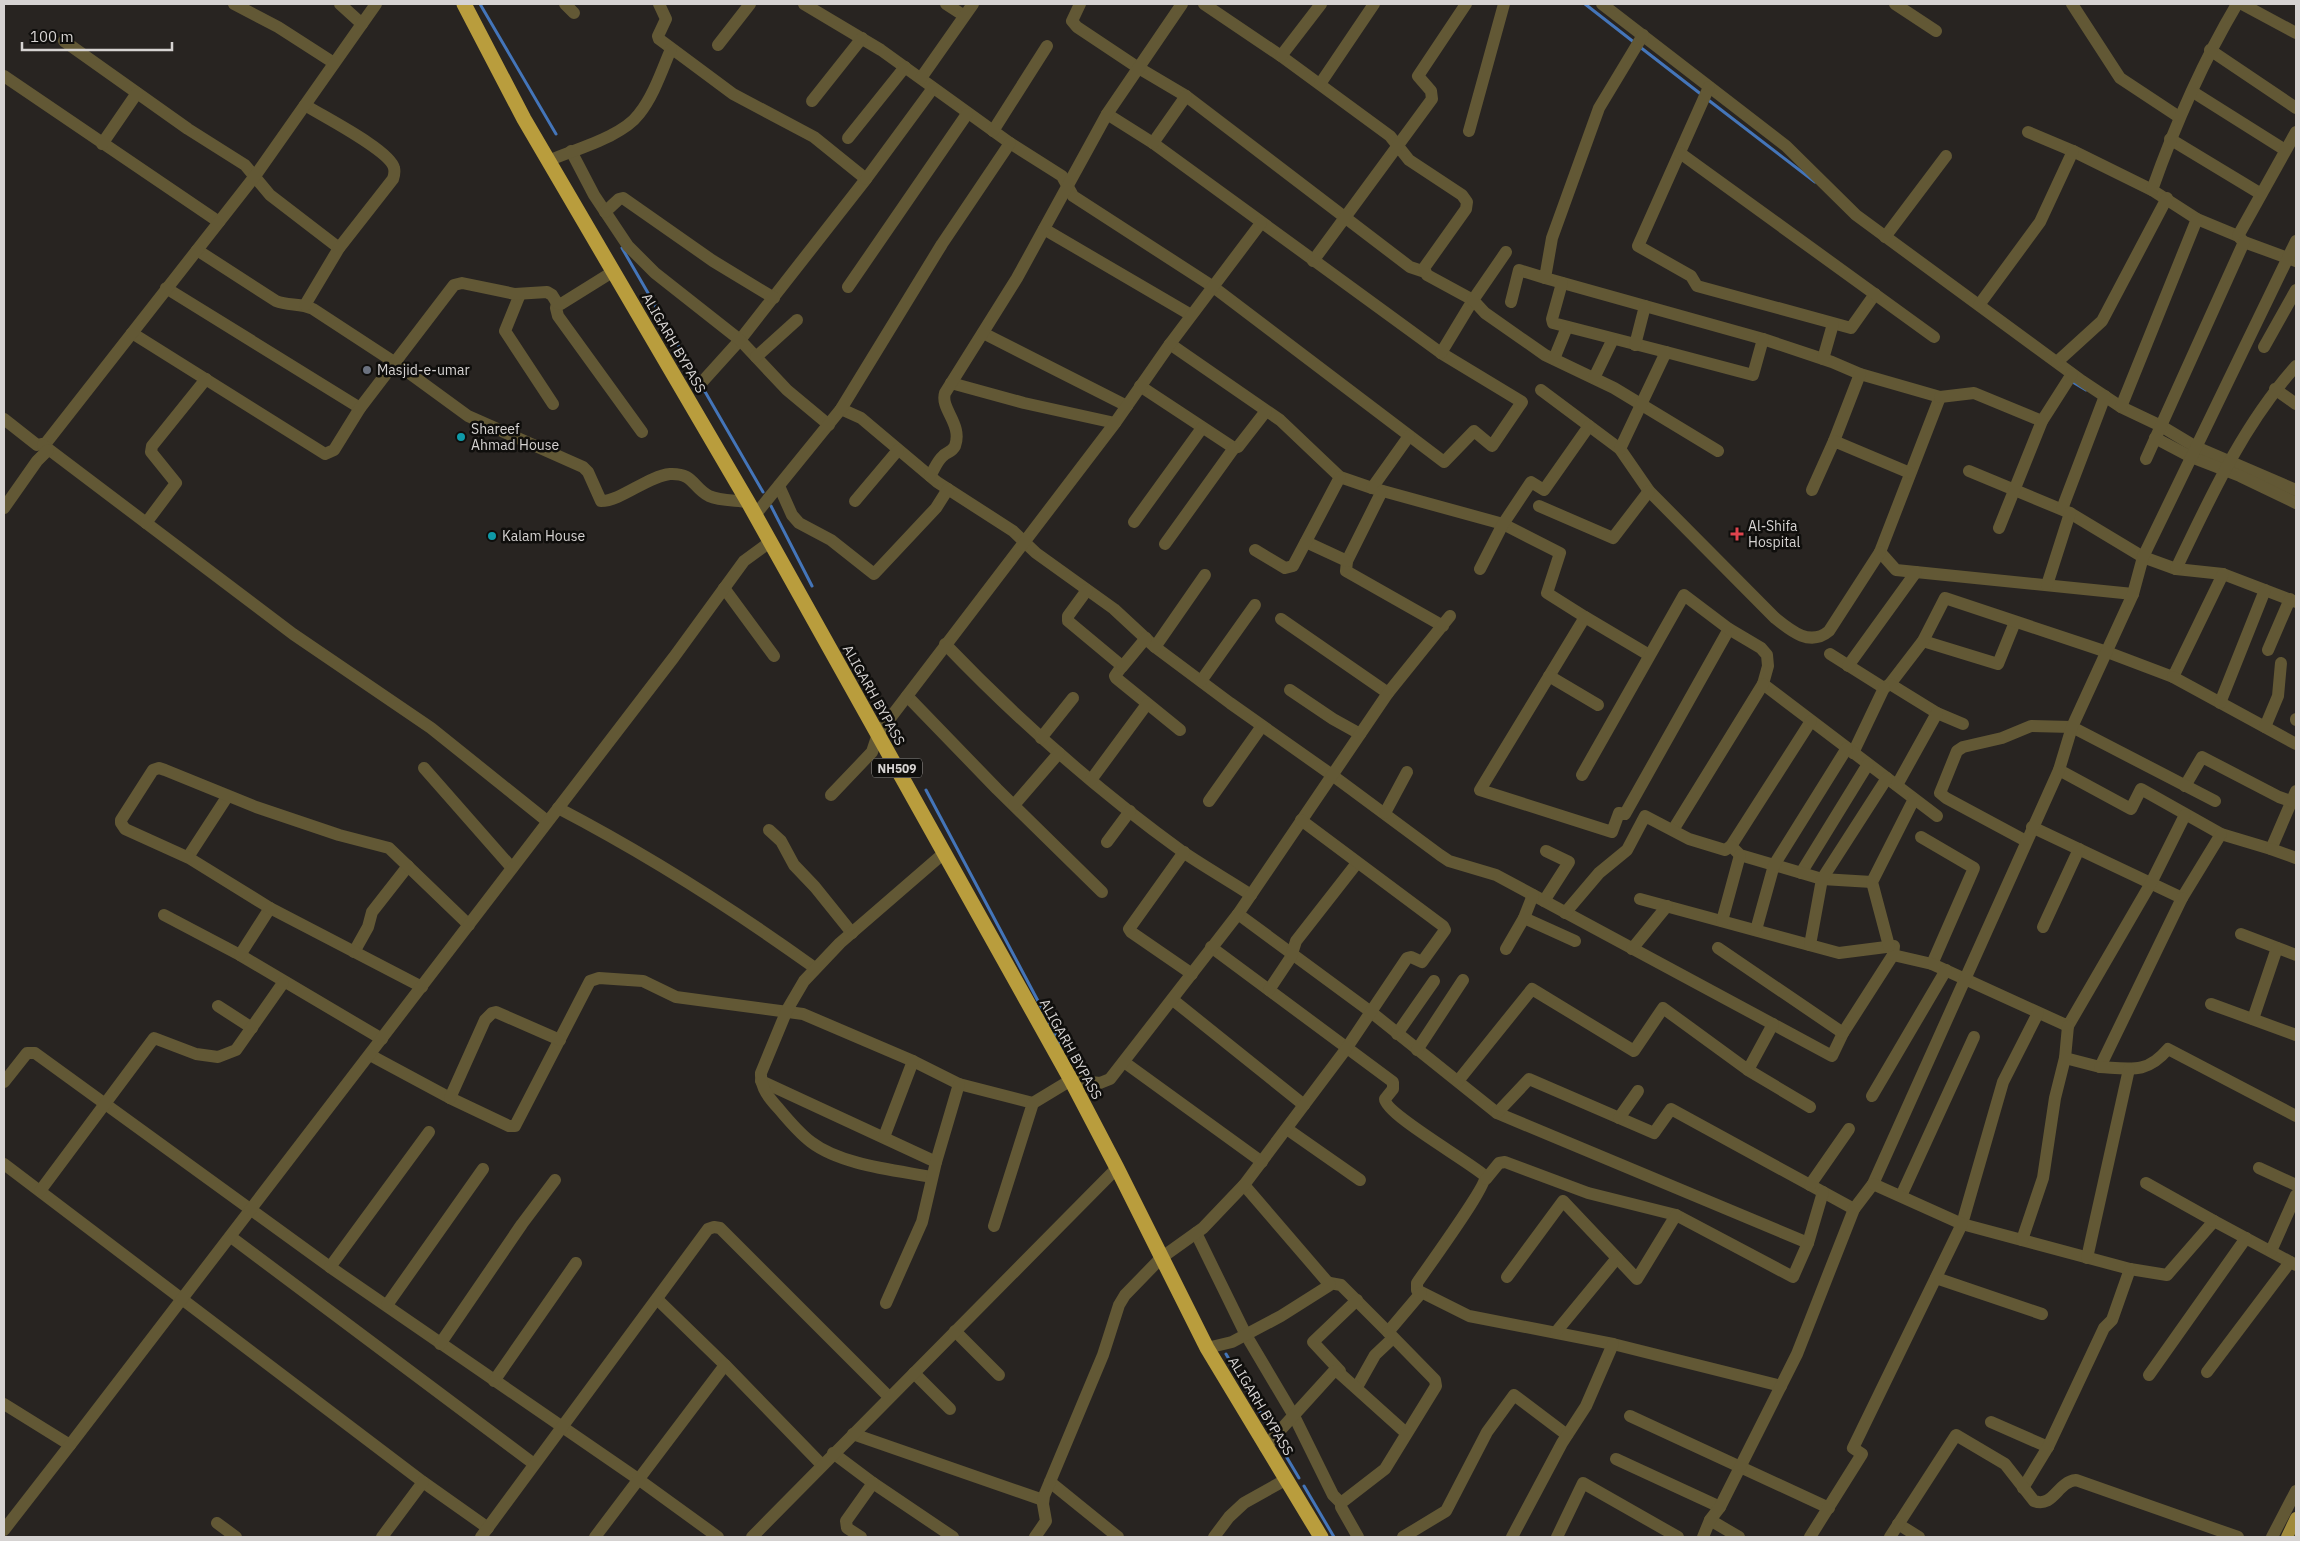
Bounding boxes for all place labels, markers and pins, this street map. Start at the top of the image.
place label: Masjid-e-umar [377,361,470,379]
marker: Masjid-e-umar [361,364,373,376]
place label: Shareef Ahmad House [471,420,560,454]
marker: Shareef Ahmad House [455,431,467,443]
place label: Al-Shifa Hospital [1748,517,1801,551]
place label: Kalam House [502,527,585,545]
marker: Al-Shifa Hospital [1730,527,1744,541]
marker: Kalam House [486,530,498,542]

